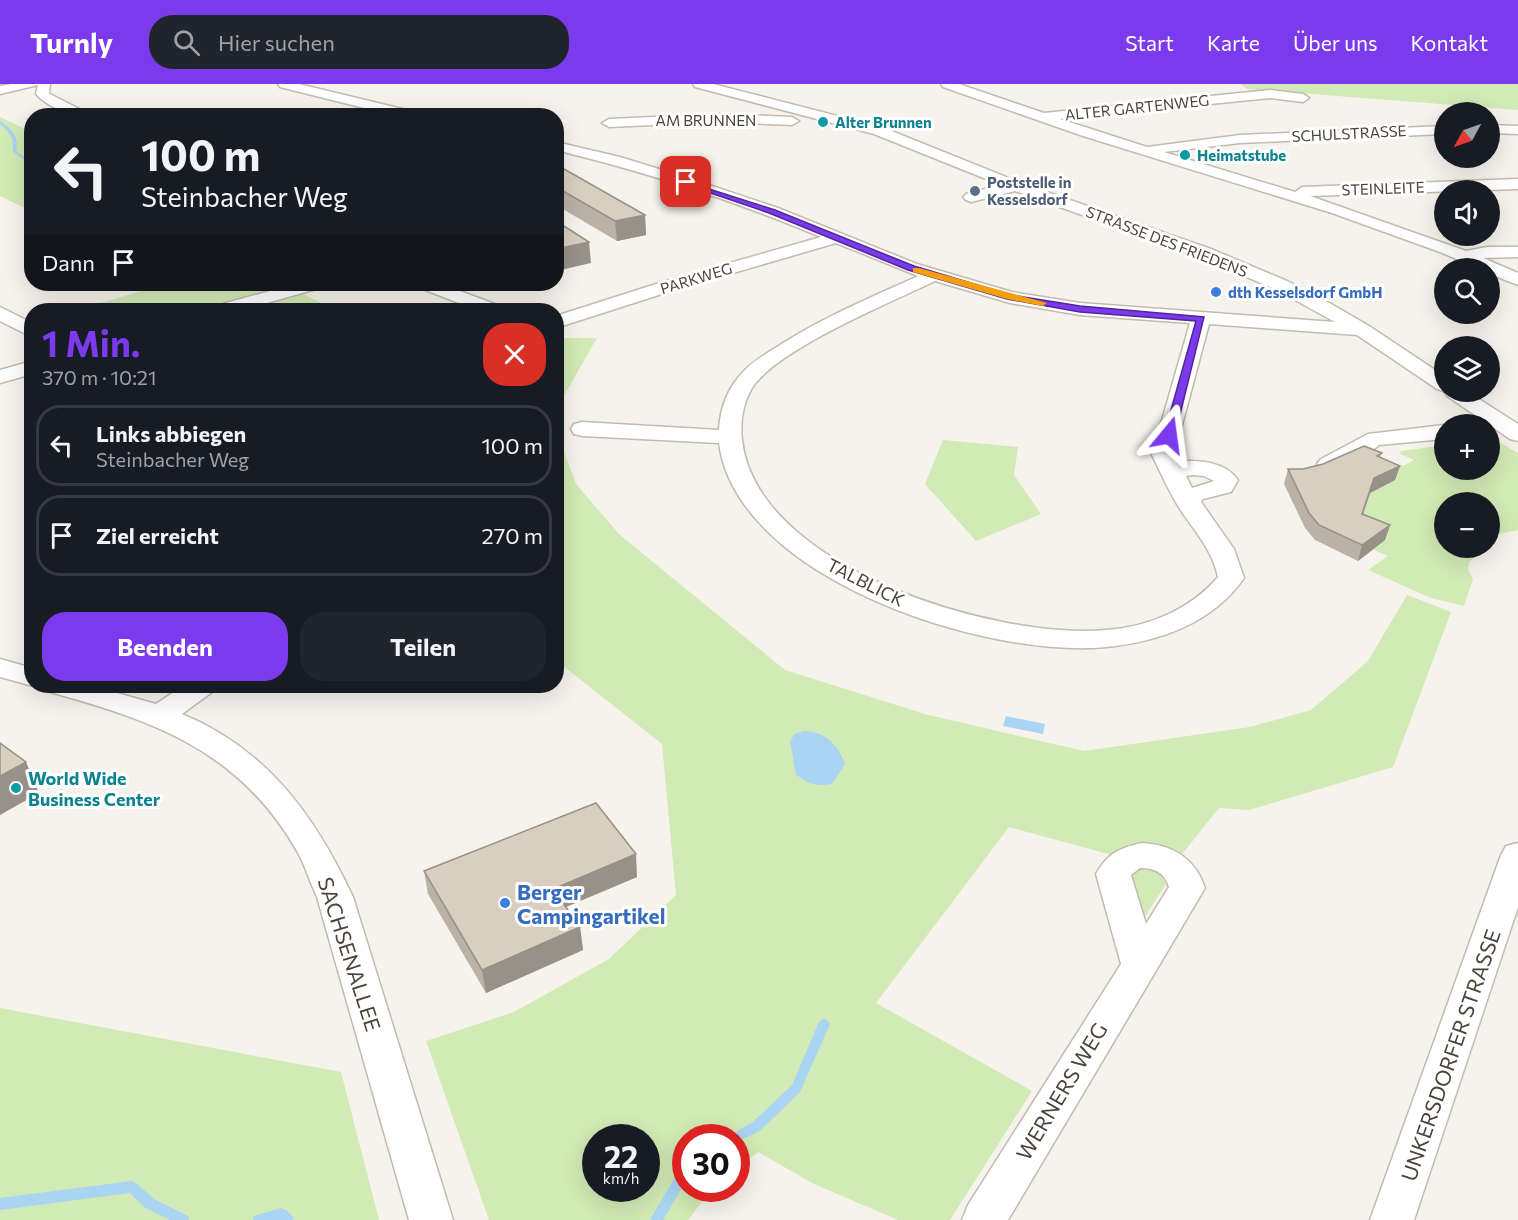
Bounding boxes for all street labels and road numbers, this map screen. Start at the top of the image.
street label: ALTER GARTENWEG [1064,90,1210,124]
street label: AM BRUNNEN [656,111,756,129]
street label: SCHULSTRASSE [1291,121,1407,145]
street label: STEINLEITE [1341,178,1425,198]
street label: STRASSE DES FRIEDENS [1084,202,1250,280]
street label: PARKWEG [658,259,734,297]
street label: TALBLICK [824,553,908,611]
street label: SACHSENALLEE [313,874,387,1034]
street label: UNKERSDORFER STRASSE [1395,926,1505,1184]
street label: WERNERS WEG [1010,1018,1112,1164]

